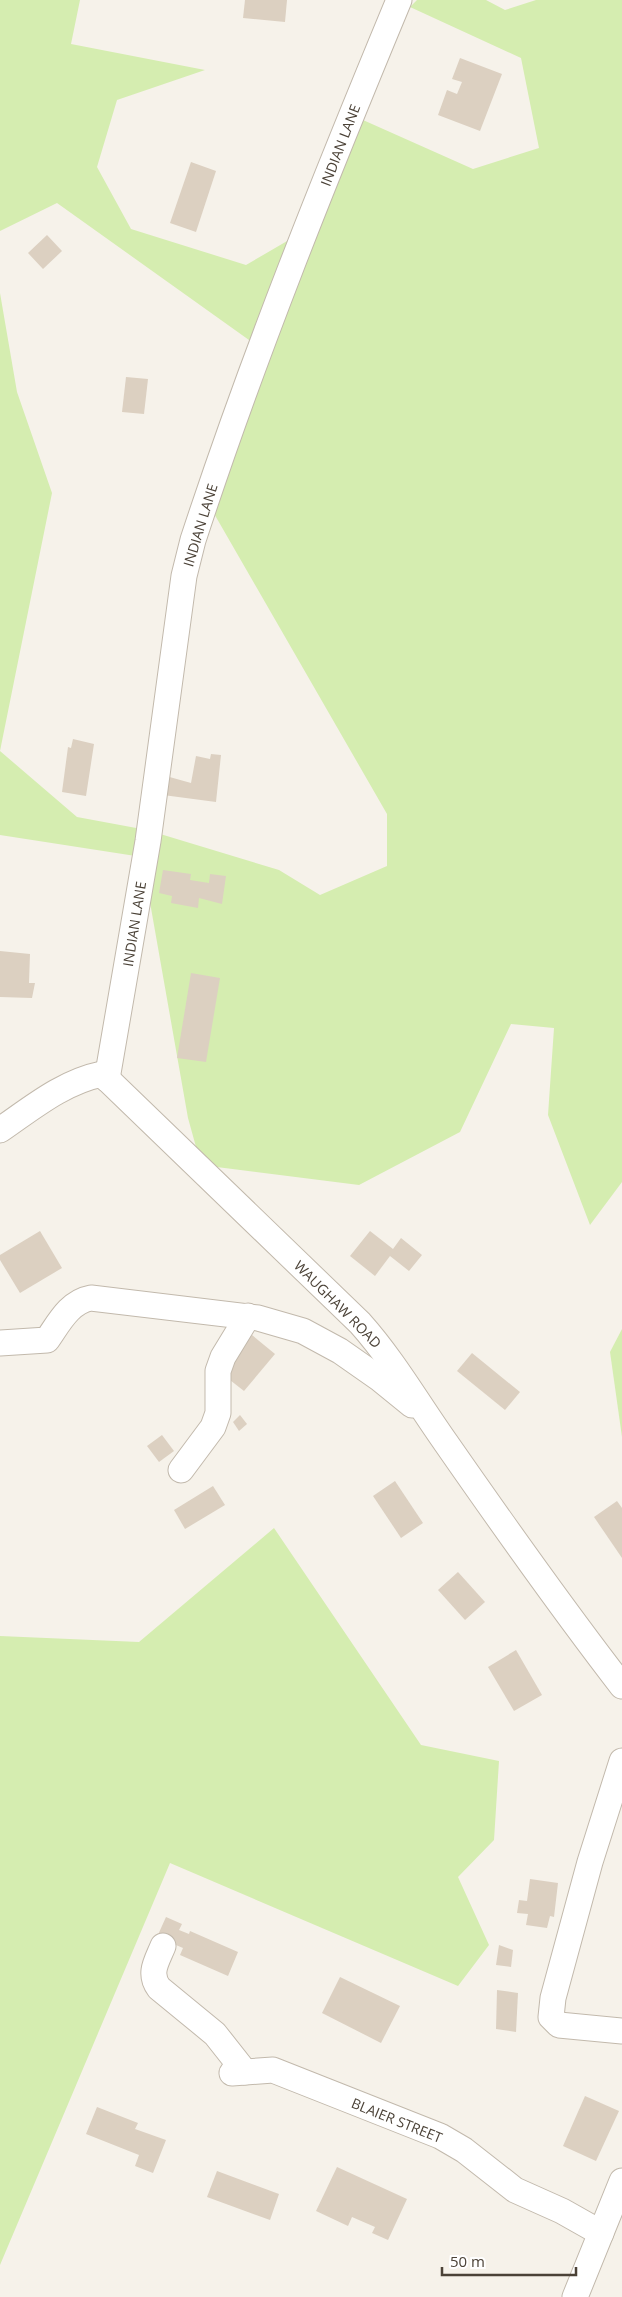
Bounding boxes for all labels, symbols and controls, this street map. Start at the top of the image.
street label: INDIAN LANE [316,101,364,189]
street label: INDIAN LANE [178,481,222,569]
street label: INDIAN LANE [118,880,150,968]
street label: WAUGHAW ROAD [290,1256,386,1352]
street label: BLAIER STREET [349,2093,446,2147]
scale bar [442,2244,576,2276]
text: 50 m [450,2251,485,2271]

